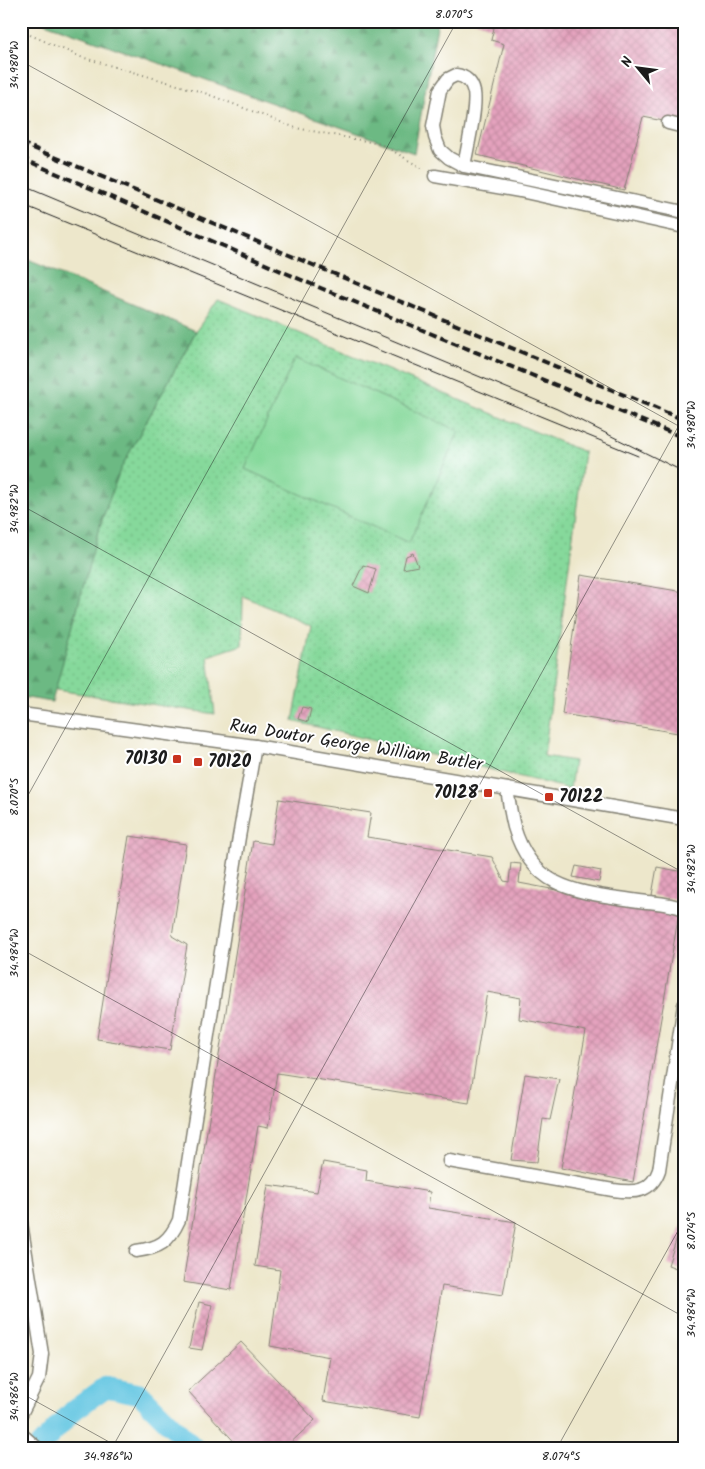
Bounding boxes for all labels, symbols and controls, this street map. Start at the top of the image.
text: 8.070°S [435,5,474,24]
text: 34.980°W [5,41,24,89]
north arrow [612,42,662,92]
text: N [616,53,639,71]
text: 34.980°W [682,401,701,449]
text: 34.982°W [5,484,24,534]
street label: Rua Doutor George William Butler [227,712,486,780]
place label: 70130 [125,745,168,774]
place label: 70120 [208,748,252,777]
marker: 70130 [171,753,183,765]
marker: 70120 [192,756,204,768]
text: 8.070°S [5,777,24,816]
place label: 70128 [434,779,478,808]
place label: 70122 [559,783,603,812]
marker: 70128 [482,787,494,799]
marker: 70122 [543,791,555,803]
text: 34.982°W [682,844,701,894]
text: 34.984°W [5,928,24,978]
text: 8.074°S [682,1211,701,1250]
text: 34.984°W [682,1288,701,1338]
text: 34.986°W [5,1372,24,1422]
text: 34.986°W [83,1447,133,1466]
text: 8.074°S [542,1447,581,1466]

